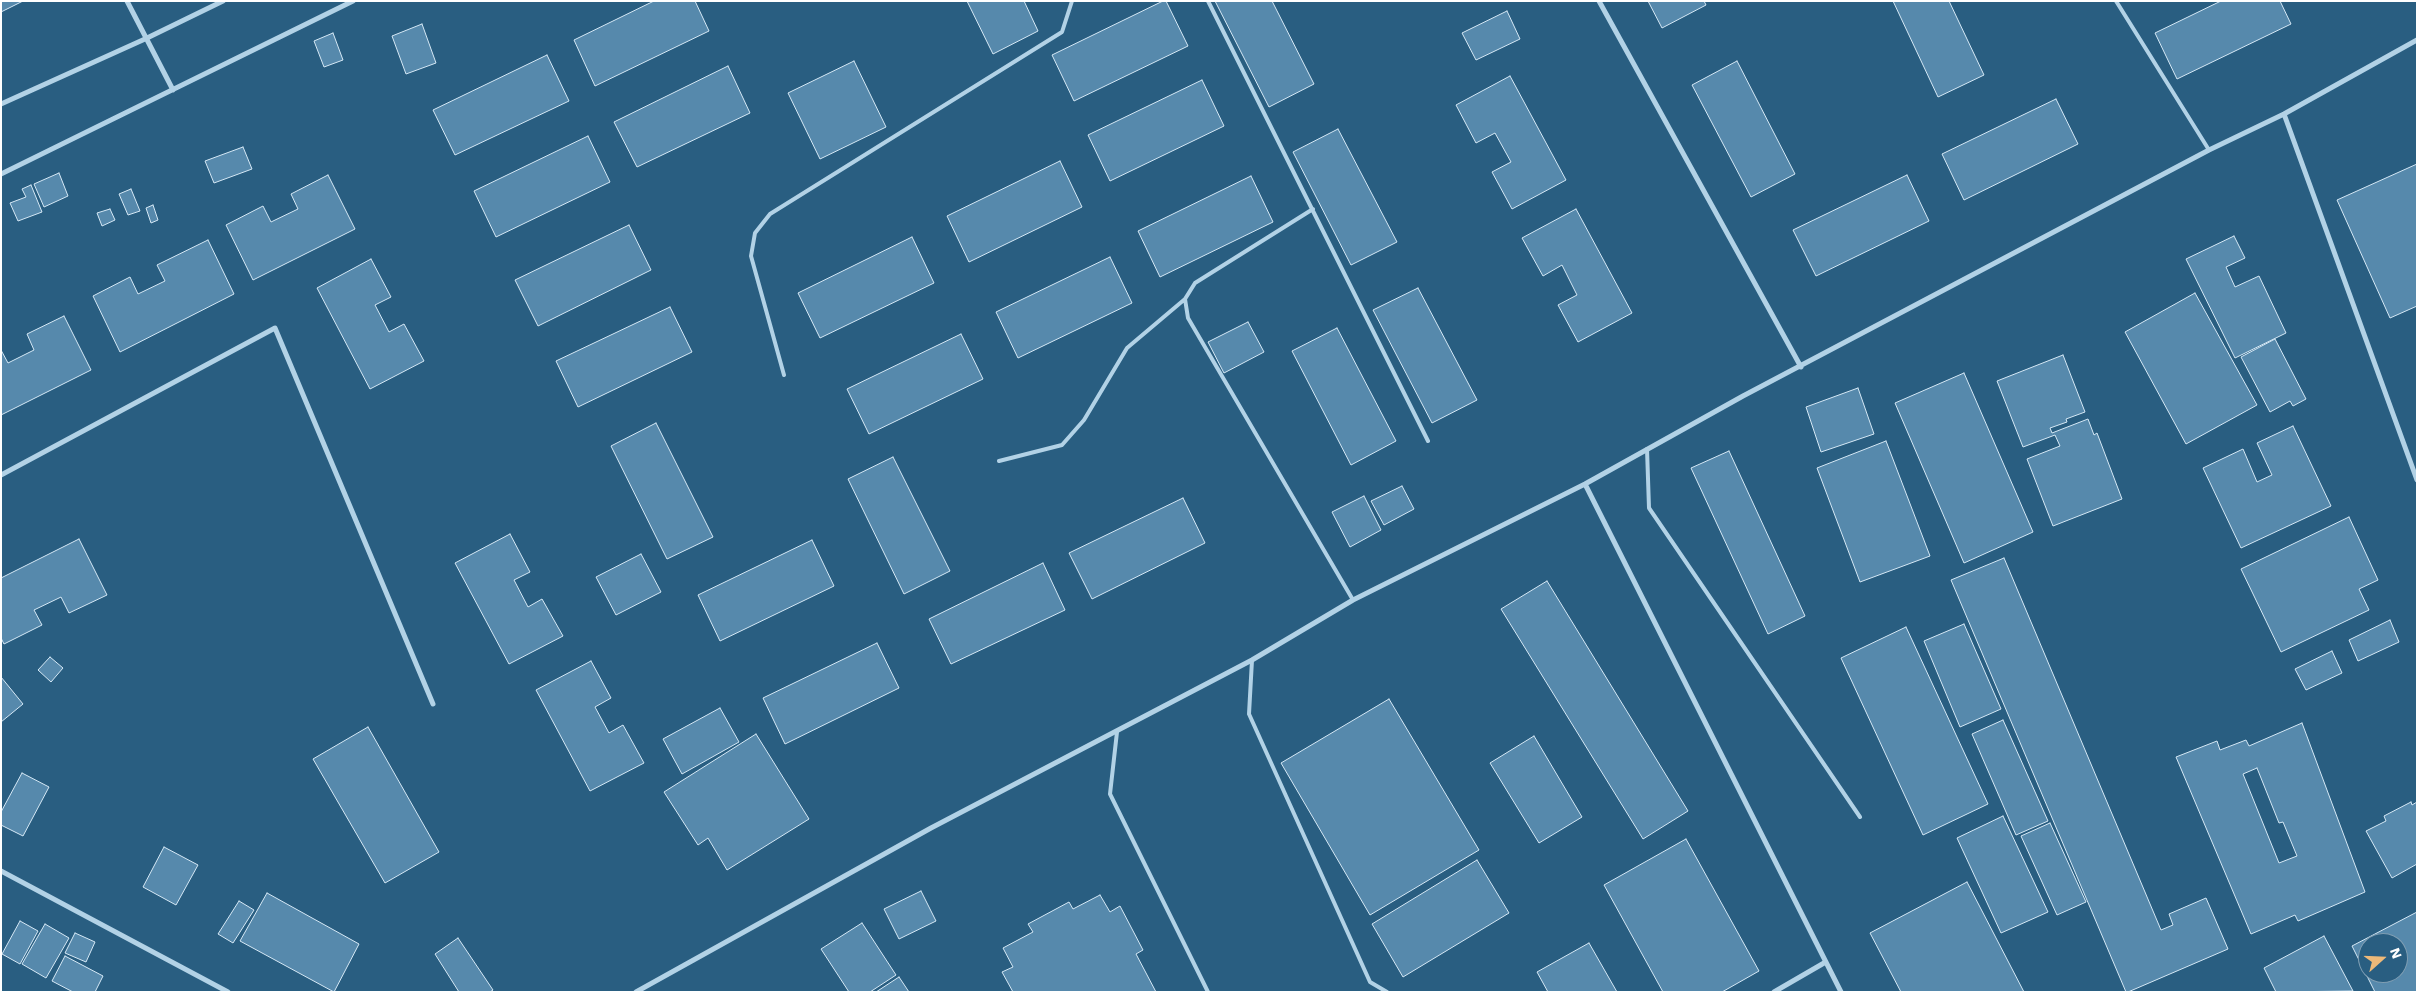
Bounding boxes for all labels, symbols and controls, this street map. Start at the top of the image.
north arrow [2358,933,2408,983]
text: N [2387,946,2405,961]

